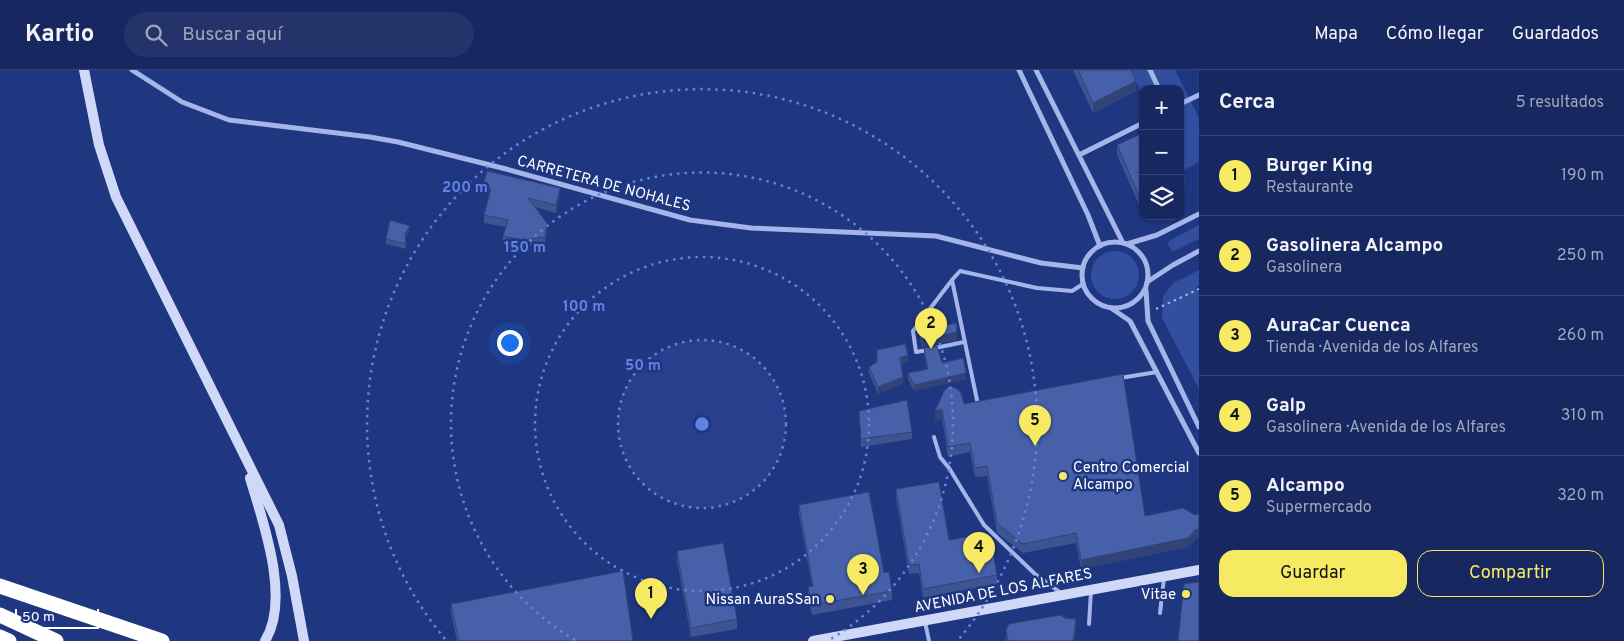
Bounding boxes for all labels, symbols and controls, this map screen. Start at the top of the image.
search box [124,12,474,57]
text: Kartio [25,20,94,50]
icon: search [142,21,170,49]
text: Buscar aquí [182,23,282,47]
text: Mapa [1314,23,1358,46]
text: Cómo llegar [1386,23,1484,46]
text: Guardados [1512,23,1599,46]
map controls [1139,85,1184,220]
button: + [1139,85,1184,130]
text: Cerca [1219,89,1275,116]
text: 5 resultados [1516,93,1604,113]
button: − [1139,130,1184,175]
street label: CARRETERA DE NOHALES [515,152,692,217]
text: Burger King [1266,154,1373,178]
text: 1 [1232,166,1238,186]
text: 190 m [1561,166,1604,186]
button: layers [1139,175,1184,220]
text: Restaurante [1266,178,1353,198]
text: 200 m [442,179,488,198]
text: Gasolinera Alcampo [1266,234,1443,258]
text: 150 m [504,239,546,258]
text: 2 [1230,246,1240,266]
text: 250 m [1557,246,1604,266]
text: Gasolinera [1266,258,1342,278]
text: 100 m [563,298,605,317]
pin: 2 [915,308,947,349]
text: AuraCar Cuenca [1266,314,1411,338]
text: 3 [1230,326,1240,346]
text: 260 m [1557,326,1604,346]
your location [497,330,523,356]
text: Tienda · Avenida de los Alfares [1266,338,1479,358]
text: 50 m [625,357,661,376]
text: Galp [1266,394,1306,418]
pin: 5 [1019,405,1051,446]
text: 4 [1230,406,1240,426]
text: 310 m [1561,406,1604,426]
centre of rings [693,415,711,433]
text: Gasolinera · Avenida de los Alfares [1266,418,1506,438]
place label: Centro Comercial Alcampo [1073,459,1189,495]
marker: Centro Comercial Alcampo [1057,470,1069,482]
text: Alcampo [1266,474,1345,498]
text: 5 [1230,486,1240,506]
text: 320 m [1557,486,1604,506]
text: Supermercado [1266,498,1372,518]
pin: 4 [963,532,995,573]
button: Guardar [1219,550,1407,597]
button: Compartir [1417,550,1604,597]
pin: 3 [847,554,879,595]
street label: AVENIDA DE LOS ALFARES [913,565,1094,618]
pin: 1 [635,578,667,619]
place label: Vitae [1141,586,1176,605]
marker: Vitae [1180,588,1192,600]
place label: Nissan AuraSSan [706,591,820,610]
marker: Nissan AuraSSan [824,593,836,605]
scale bar [15,606,99,629]
text: 50 m [22,609,55,626]

